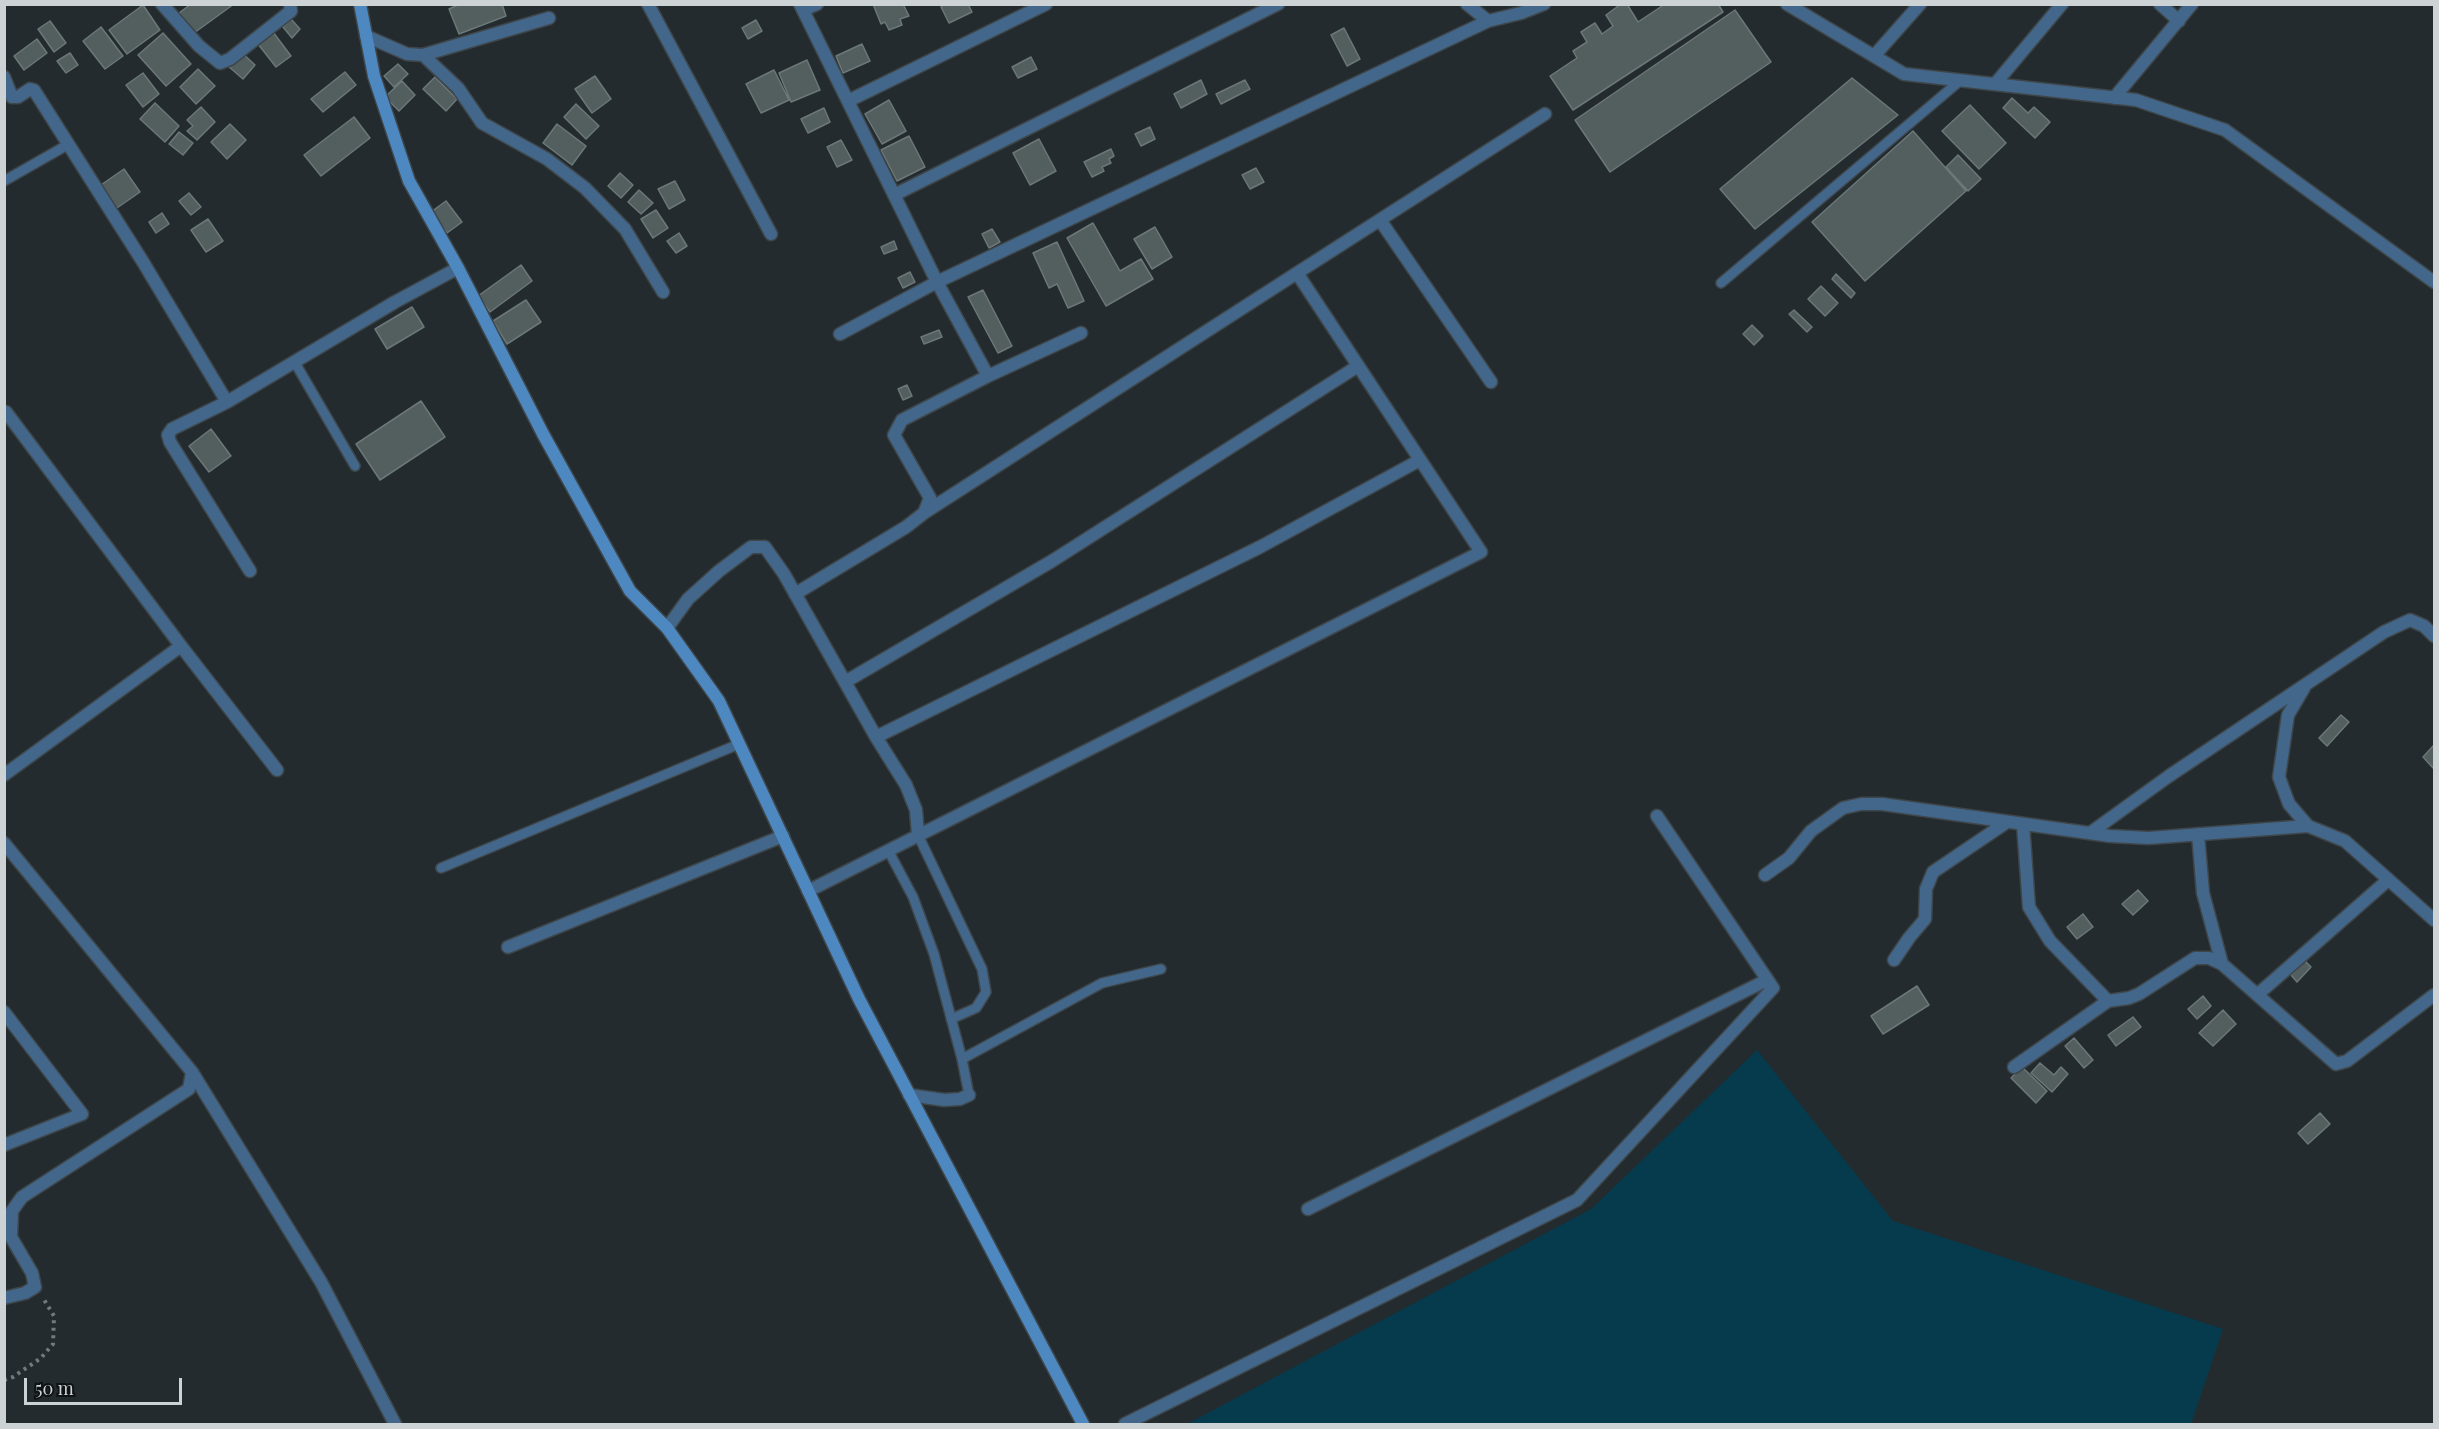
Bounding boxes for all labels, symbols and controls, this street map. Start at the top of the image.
scale bar [27,1366,184,1404]
text: 50 m [35,1376,74,1400]

